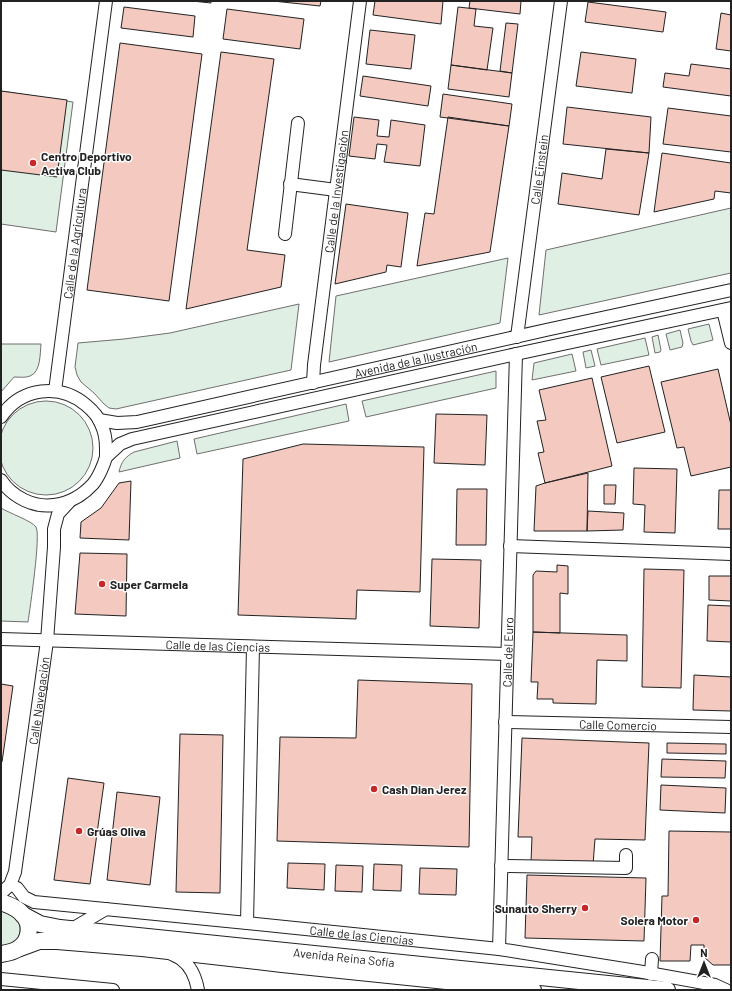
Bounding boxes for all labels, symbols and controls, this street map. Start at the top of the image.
street label: Calle de la Investigación [321,129,351,254]
street label: Calle Einstein [527,134,550,205]
place label: Centro Deportivo Activa Club [41,149,132,177]
marker: Centro Deportivo Activa Club [28,158,38,168]
street label: Calle de la Agricultura [60,187,89,300]
street label: Avenida de la Ilustración [353,339,478,380]
place label: Super Carmela [110,577,188,591]
marker: Super Carmela [97,579,107,589]
street label: Calle del Euro [499,617,515,688]
street label: Calle de las Ciencias [165,637,271,654]
street label: Calle Navegación [26,656,52,745]
street label: Calle Comercio [579,717,657,732]
place label: Cash Dian Jerez [382,782,467,796]
marker: Cash Dian Jerez [369,784,379,794]
place label: Grúas Oliva [87,824,146,838]
marker: Grúas Oliva [74,826,84,836]
place label: Sunauto Sherry [495,901,577,915]
marker: Sunauto Sherry [580,903,590,913]
place label: Solera Motor [621,913,688,927]
marker: Solera Motor [691,915,701,925]
street label: Calle de las Ciencias [309,923,415,947]
north arrow [684,943,724,983]
street label: Avenida Reina Sofía [293,945,395,969]
text: N [700,946,708,959]

